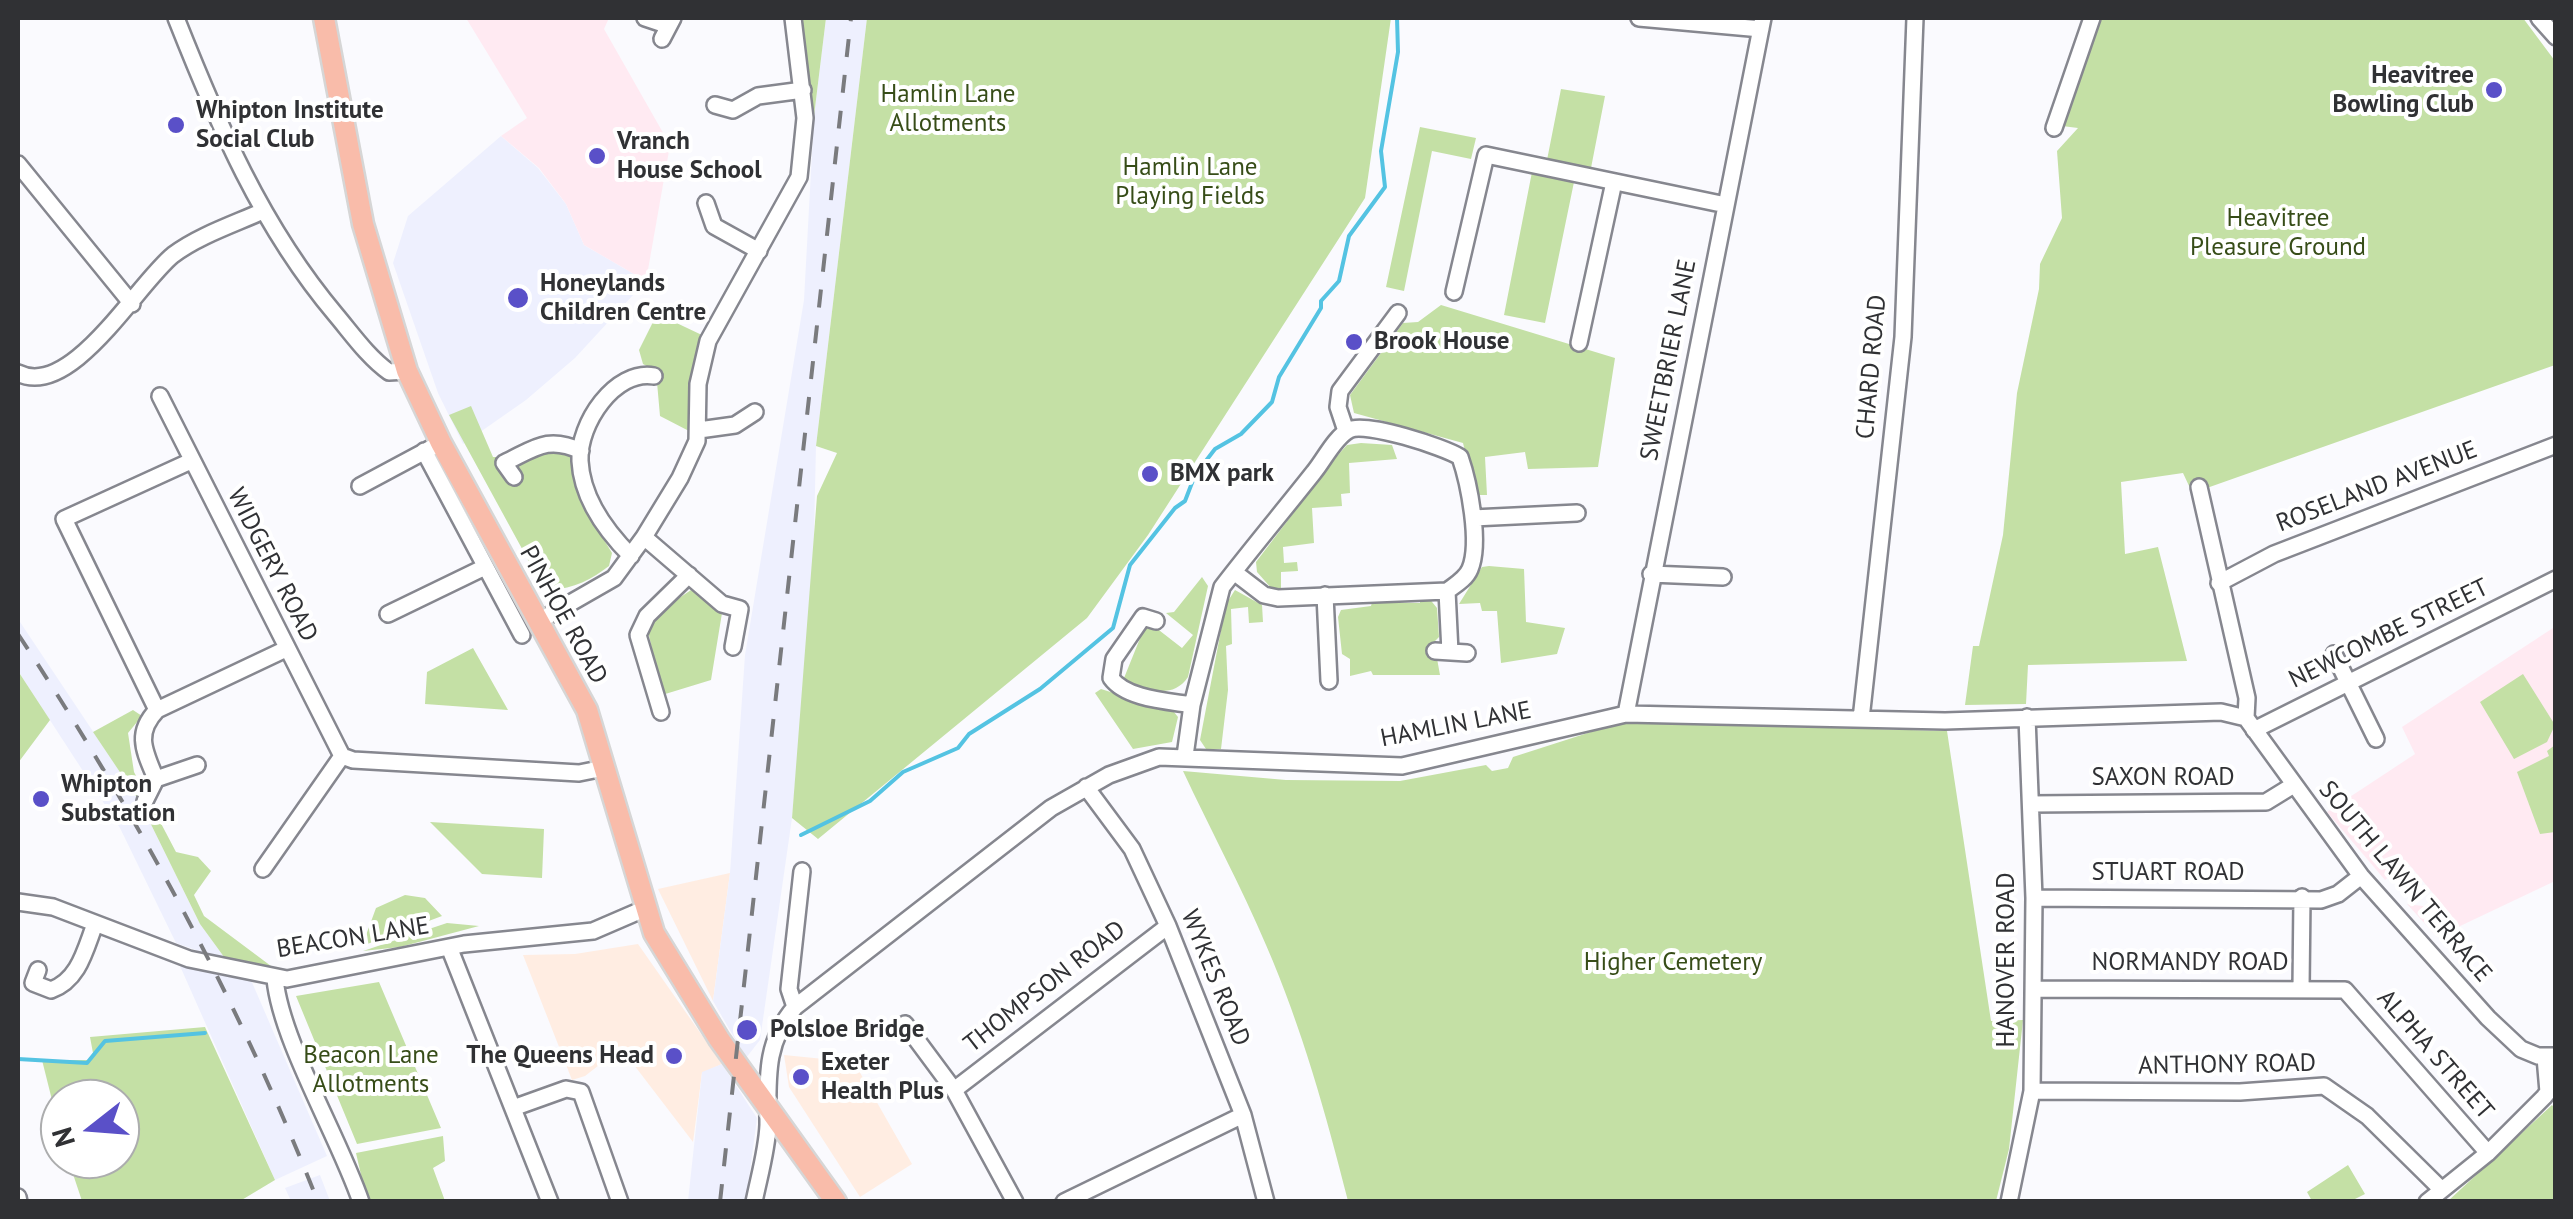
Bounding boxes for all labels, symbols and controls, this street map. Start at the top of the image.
place label: Heavitree Bowling Club [2332,61,2474,120]
marker: Heavitree Bowling Club [2483,79,2505,101]
park label: Hamlin Lane Allotments [880,80,1016,139]
place label: Whipton Institute Social Club [196,96,384,155]
marker: Whipton Institute Social Club [165,114,187,136]
place label: Vranch House School [617,127,762,186]
marker: Vranch House School [586,145,608,167]
park label: Hamlin Lane Playing Fields [1115,153,1265,212]
park label: Heavitree Pleasure Ground [2190,204,2366,263]
street label: SWEETBRIER LANE [1635,257,1703,463]
place label: Honeylands Children Centre [540,269,706,328]
marker: Honeylands Children Centre [505,285,531,311]
street label: CHARD ROAD [1851,294,1893,440]
place label: Brook House [1374,327,1509,357]
marker: Brook House [1343,331,1365,353]
street label: ROSELAND AVENUE [2272,435,2482,539]
place label: BMX park [1170,459,1274,489]
marker: BMX park [1139,463,1161,485]
street label: WIDGERY ROAD [220,483,324,647]
street label: PINHOE ROAD [513,541,613,689]
street label: NEWCOMBE STREET [2284,573,2494,695]
street label: HAMLIN LANE [1378,696,1534,754]
street label: SAXON ROAD [2091,763,2235,793]
place label: Whipton Substation [61,770,175,829]
street label: SOUTH LAWN TERRACE [2312,775,2498,989]
marker: Whipton Substation [30,788,52,810]
street label: STUART ROAD [2091,858,2245,888]
street label: HANOVER ROAD [1992,872,2022,1048]
street label: WYKES ROAD [1174,905,1256,1051]
street label: BEACON LANE [275,911,431,965]
street label: THOMPSON ROAD [958,915,1132,1059]
park label: Higher Cemetery [1584,948,1762,978]
street label: NORMANDY ROAD [2091,948,2289,978]
street label: ALPHA STREET [2370,984,2500,1126]
place label: Polsloe Bridge [770,1015,924,1045]
marker: Polsloe Bridge [734,1017,760,1043]
park label: Beacon Lane Allotments [303,1041,439,1100]
place label: The Queens Head [466,1041,654,1071]
marker: The Queens Head [663,1045,685,1067]
place label: Exeter Health Plus [821,1048,944,1107]
street label: ANTHONY ROAD [2138,1048,2316,1082]
marker: Exeter Health Plus [790,1066,812,1088]
north arrow [40,1079,140,1179]
text: N [42,1123,83,1152]

